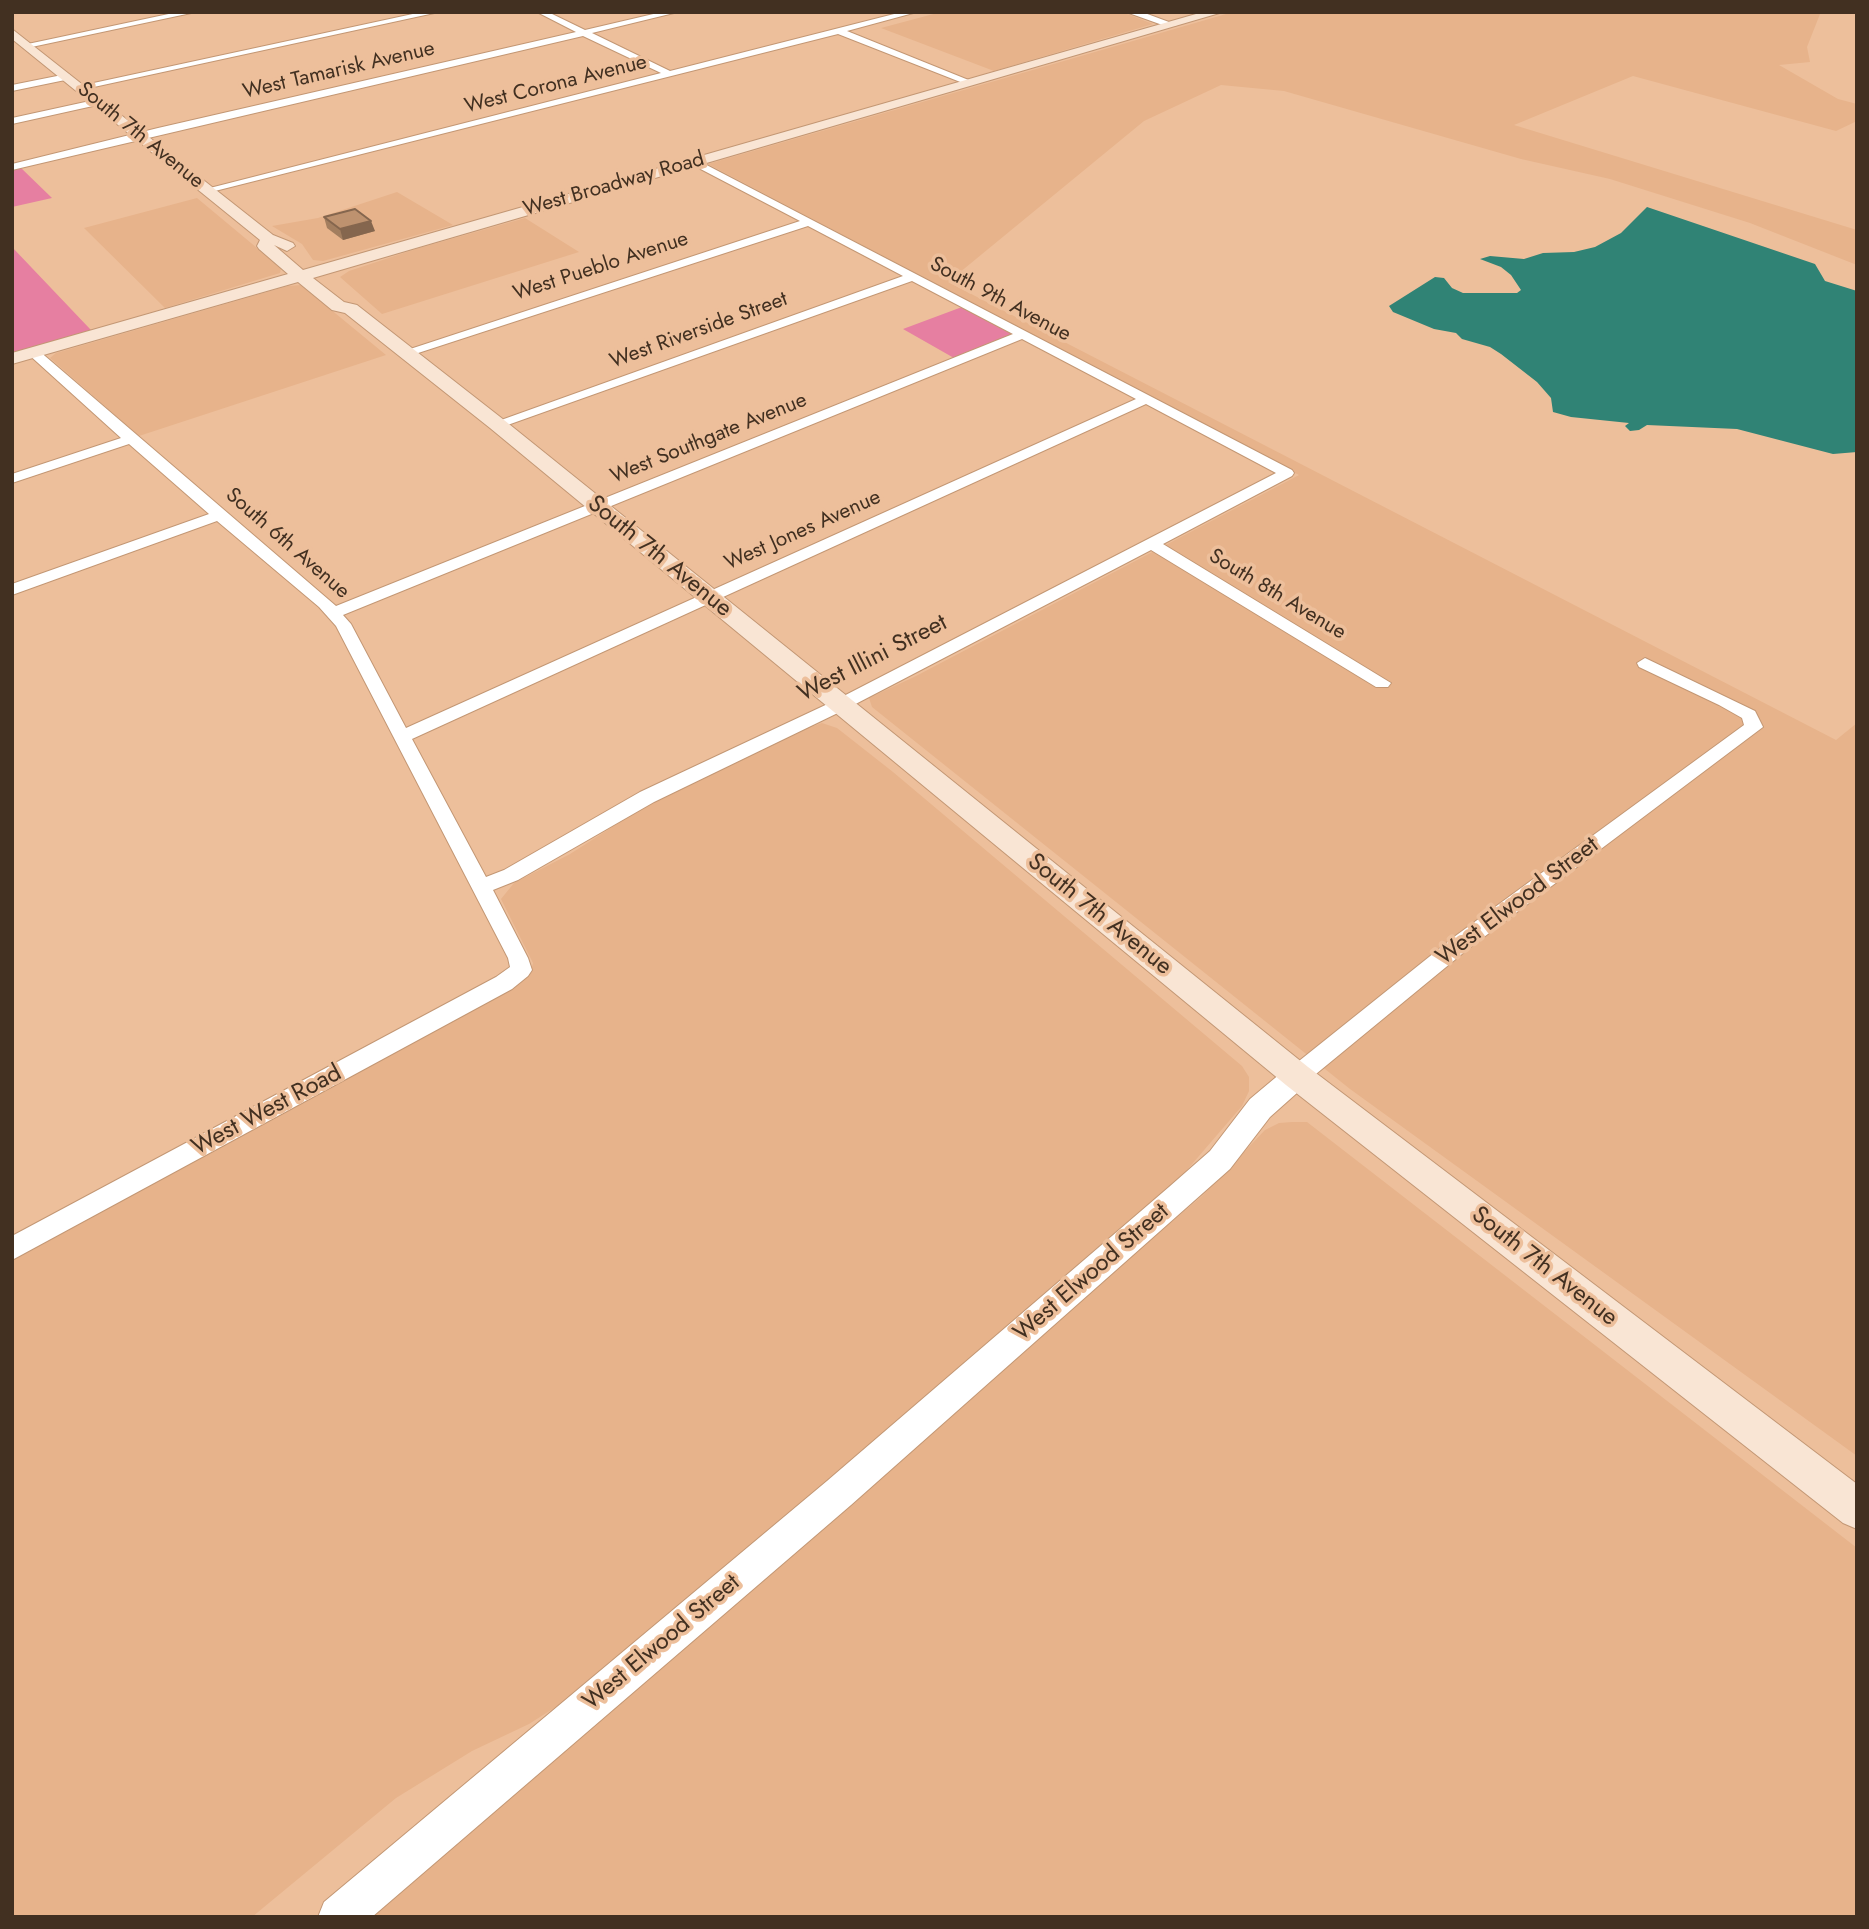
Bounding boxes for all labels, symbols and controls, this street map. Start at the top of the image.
street label: West Tamarisk Avenue [241,37,437,105]
street label: West Corona Avenue [462,50,650,120]
street label: South 7th Avenue [72,77,208,195]
street label: West Broadway Road [521,147,707,223]
street label: West Pueblo Avenue [510,227,692,307]
street label: South 9th Avenue [925,252,1075,348]
street label: West Riverside Street [607,287,791,375]
street label: West Southgate Avenue [607,388,811,490]
street label: South 6th Avenue [220,483,354,605]
street label: West Jones Avenue [721,485,885,577]
street label: South 7th Avenue [581,490,737,624]
street label: South 8th Avenue [1204,544,1350,646]
street label: West Illini Street [794,609,952,709]
street label: West Elwood Street [1431,832,1605,972]
street label: South 7th Avenue [1021,848,1177,982]
street label: West West Road [187,1059,347,1163]
street label: West Elwood Street [1009,1198,1175,1348]
street label: South 7th Avenue [1465,1201,1623,1333]
street label: West Elwood Street [578,1569,746,1717]

